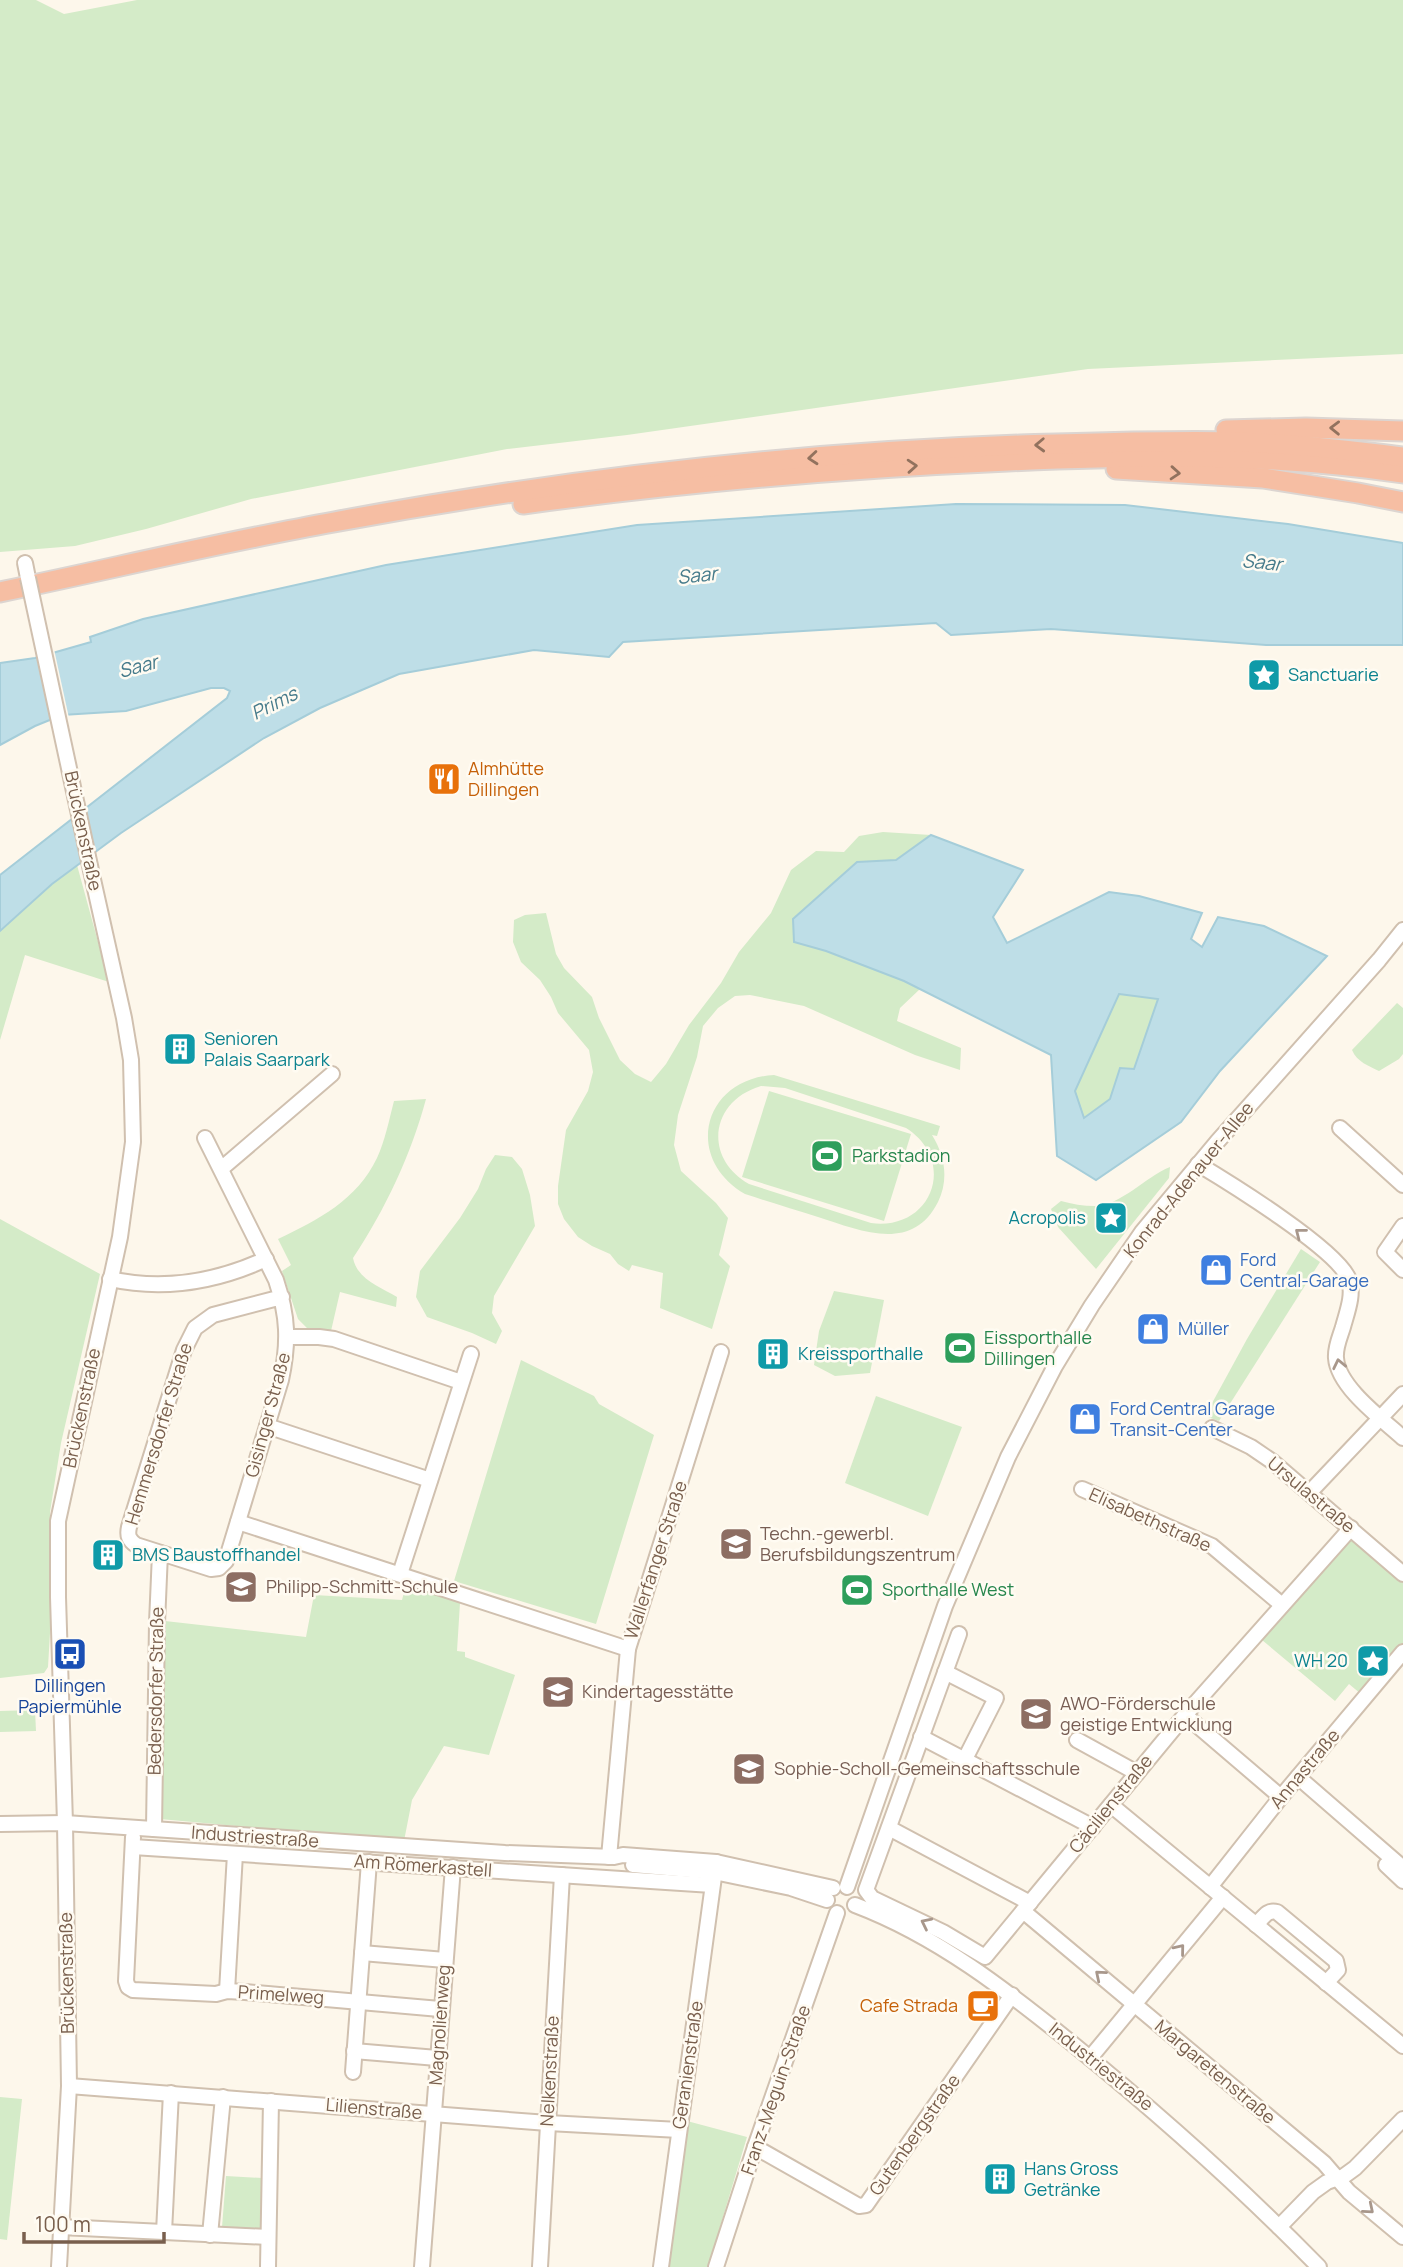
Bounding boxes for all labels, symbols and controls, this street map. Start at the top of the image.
one-way arrow [1329,420,1340,436]
one-way arrow [1034,437,1045,452]
one-way arrow [807,450,819,465]
one-way arrow [906,459,917,474]
one-way arrow [1170,465,1181,480]
water label: Saar [1241,547,1285,577]
water label: Saar [676,560,720,590]
water label: Saar [115,648,163,684]
place icon: Sanctuarie [1245,656,1283,694]
place label: Sanctuarie [1288,662,1379,686]
water label: Prims [246,679,303,726]
place label: Almhütte Dillingen [468,756,544,801]
restaurant icon: Almhütte Dillingen [425,760,463,798]
street label: Brückenstraße [60,769,108,893]
place label: Senioren Palais Saarpark [204,1026,331,1071]
building icon: Senioren Palais Saarpark [161,1030,199,1068]
street label: Konrad-Adenauer-Allee [1118,1096,1259,1262]
sports icon: Parkstadion [808,1137,846,1175]
place label: Parkstadion [852,1143,951,1167]
place icon: Acropolis [1092,1199,1130,1237]
place label: Acropolis [1009,1205,1086,1229]
one-way arrow [1295,1228,1308,1241]
place label: Ford Central-Garage [1240,1247,1369,1292]
shop icon: Ford Central-Garage [1197,1251,1235,1289]
shop icon: Müller [1134,1310,1172,1348]
place label: Müller [1178,1316,1230,1340]
place label: Eissporthalle Dillingen [984,1325,1092,1370]
sports icon: Eissporthalle Dillingen [941,1329,979,1367]
building icon: Kreissporthalle [754,1335,792,1373]
street label: Hemmersdorfer Straße [119,1340,197,1528]
place label: Kreissporthalle [798,1341,923,1365]
street label: Brückenstraße [57,1346,105,1470]
street label: Gisinger Straße [239,1350,295,1480]
one-way arrow [1332,1358,1347,1370]
place label: Ford Central Garage Transit-Center [1110,1396,1275,1441]
shop icon: Ford Central Garage Transit-Center [1066,1400,1104,1438]
street label: Ursulastraße [1263,1451,1360,1538]
street label: Wallerfanger Straße [618,1477,692,1642]
street label: Elisabethstraße [1086,1481,1215,1557]
place label: Techn.-gewerbl. Berufsbildungszentrum [760,1521,955,1566]
school or university icon: Techn.-gewerbl. Berufsbildungszentrum [717,1525,755,1563]
building icon: BMS Baustoffhandel [89,1536,127,1574]
place label: BMS Baustoffhandel [132,1542,301,1566]
school or university icon: Philipp-Schmitt-Schule [222,1568,260,1606]
sports icon: Sporthalle West [838,1571,876,1609]
place label: Philipp-Schmitt-Schule [266,1574,458,1598]
place label: Sporthalle West [882,1577,1014,1601]
street label: Bedersdorfer Straße [142,1607,168,1775]
bus stop icon: Dillingen Papiermühle [51,1635,89,1673]
place icon: WH 20 [1354,1642,1392,1680]
place label: WH 20 [1294,1648,1348,1672]
place label: Dillingen Papiermühle [18,1673,122,1718]
school or university icon: Kindertagesstätte [539,1673,577,1711]
place label: Kindertagesstätte [582,1679,734,1703]
place label: AWO-Förderschule geistige Entwicklung [1060,1691,1232,1736]
school or university icon: AWO-Förderschule geistige Entwicklung [1017,1695,1055,1733]
street label: Annastraße [1264,1724,1345,1813]
street label: Cäcilienstraße [1063,1749,1157,1858]
school or university icon: Sophie-Scholl-Gemeinschaftsschule [730,1750,768,1788]
place label: Sophie-Scholl-Gemeinschaftsschule [774,1756,1080,1780]
street label: Industriestraße [190,1820,320,1852]
street label: Am Römerkastell [353,1848,493,1882]
street label: Brückenstraße [53,1912,79,2034]
one-way arrow [921,1918,933,1932]
one-way arrow [1172,1944,1184,1957]
street label: Magnolienweg [423,1964,455,2086]
one-way arrow [1095,1971,1108,1983]
street label: Primelweg [237,1979,325,2009]
cafe icon: Cafe Strada [964,1987,1002,2025]
place label: Cafe Strada [860,1993,958,2017]
street label: Geranienstraße [666,1999,708,2131]
street label: Franz-Meguin-Straße [735,2002,815,2178]
street label: Margaretenstraße [1150,2014,1281,2129]
street label: Nelkenstraße [534,2015,564,2127]
street label: Industriestraße [1044,2017,1159,2116]
street label: Gutenbergstraße [863,2069,965,2200]
street label: Lilienstraße [325,2092,423,2124]
place label: Hans Gross Getränke [1024,2156,1119,2201]
building icon: Hans Gross Getränke [981,2160,1019,2198]
scale bar [24,2200,164,2244]
one-way arrow [1361,2201,1374,2213]
text: 100 m [35,2210,91,2238]

